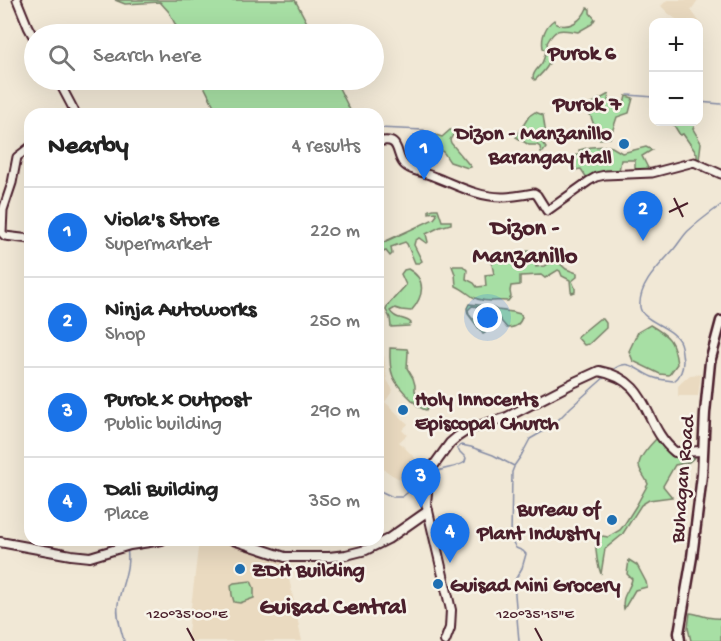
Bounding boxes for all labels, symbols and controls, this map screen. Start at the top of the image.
map controls [649,18,703,126]
button: + [649,18,703,72]
search box [24,24,384,90]
icon: search [45,41,78,74]
district label: Purok 6 [547,42,617,68]
text: Search here [93,44,201,70]
button: − [649,72,703,126]
district label: Purok 7 [552,93,623,119]
place label: Dizon - Manzanillo Barangay Hall [453,123,612,172]
pin: 1 [404,130,444,180]
text: Nearby [48,132,129,163]
text: 4 results [292,136,360,159]
marker: Dizon - Manzanillo Barangay Hall [617,137,631,151]
pin: 2 [624,192,662,241]
text: Viola's Store [105,208,219,234]
district label: Dizon - Manzanillo [473,215,578,272]
text: 1 [63,221,72,244]
text: 220 m [310,221,360,244]
text: Supermarket [105,234,211,257]
text: Ninja Autoworks [105,298,256,324]
your location [473,303,502,332]
text: 2 [63,311,72,334]
text: 250 m [309,311,360,334]
text: Shop [105,324,145,347]
text: Purok x Outpost [105,388,250,414]
place label: Holy Innocents Episcopal Church [415,389,559,438]
text: 3 [62,401,73,424]
text: 290 m [310,401,360,424]
marker: Holy Innocents Episcopal Church [396,403,410,417]
street label: Buhagan Road [666,413,703,545]
text: Public building [105,414,222,437]
pin: 3 [402,458,440,508]
text: Dali Building [105,478,218,504]
text: 4 [63,491,72,514]
text: 350 m [309,491,360,514]
place label: Bureau of Plant Industry [476,499,603,548]
text: Place [105,504,149,527]
marker: Bureau of Plant Industry [605,513,619,527]
pin: 4 [430,514,470,563]
place label: ZDH Building [252,560,365,585]
marker: ZDH Building [233,562,247,576]
place label: Guisad Mini Grocery [450,575,621,600]
marker: Guisad Mini Grocery [431,577,445,591]
district label: Guisad Central [259,594,407,623]
text: 120°35'00"E [146,606,228,624]
text: 120°35'15"E [495,606,574,624]

